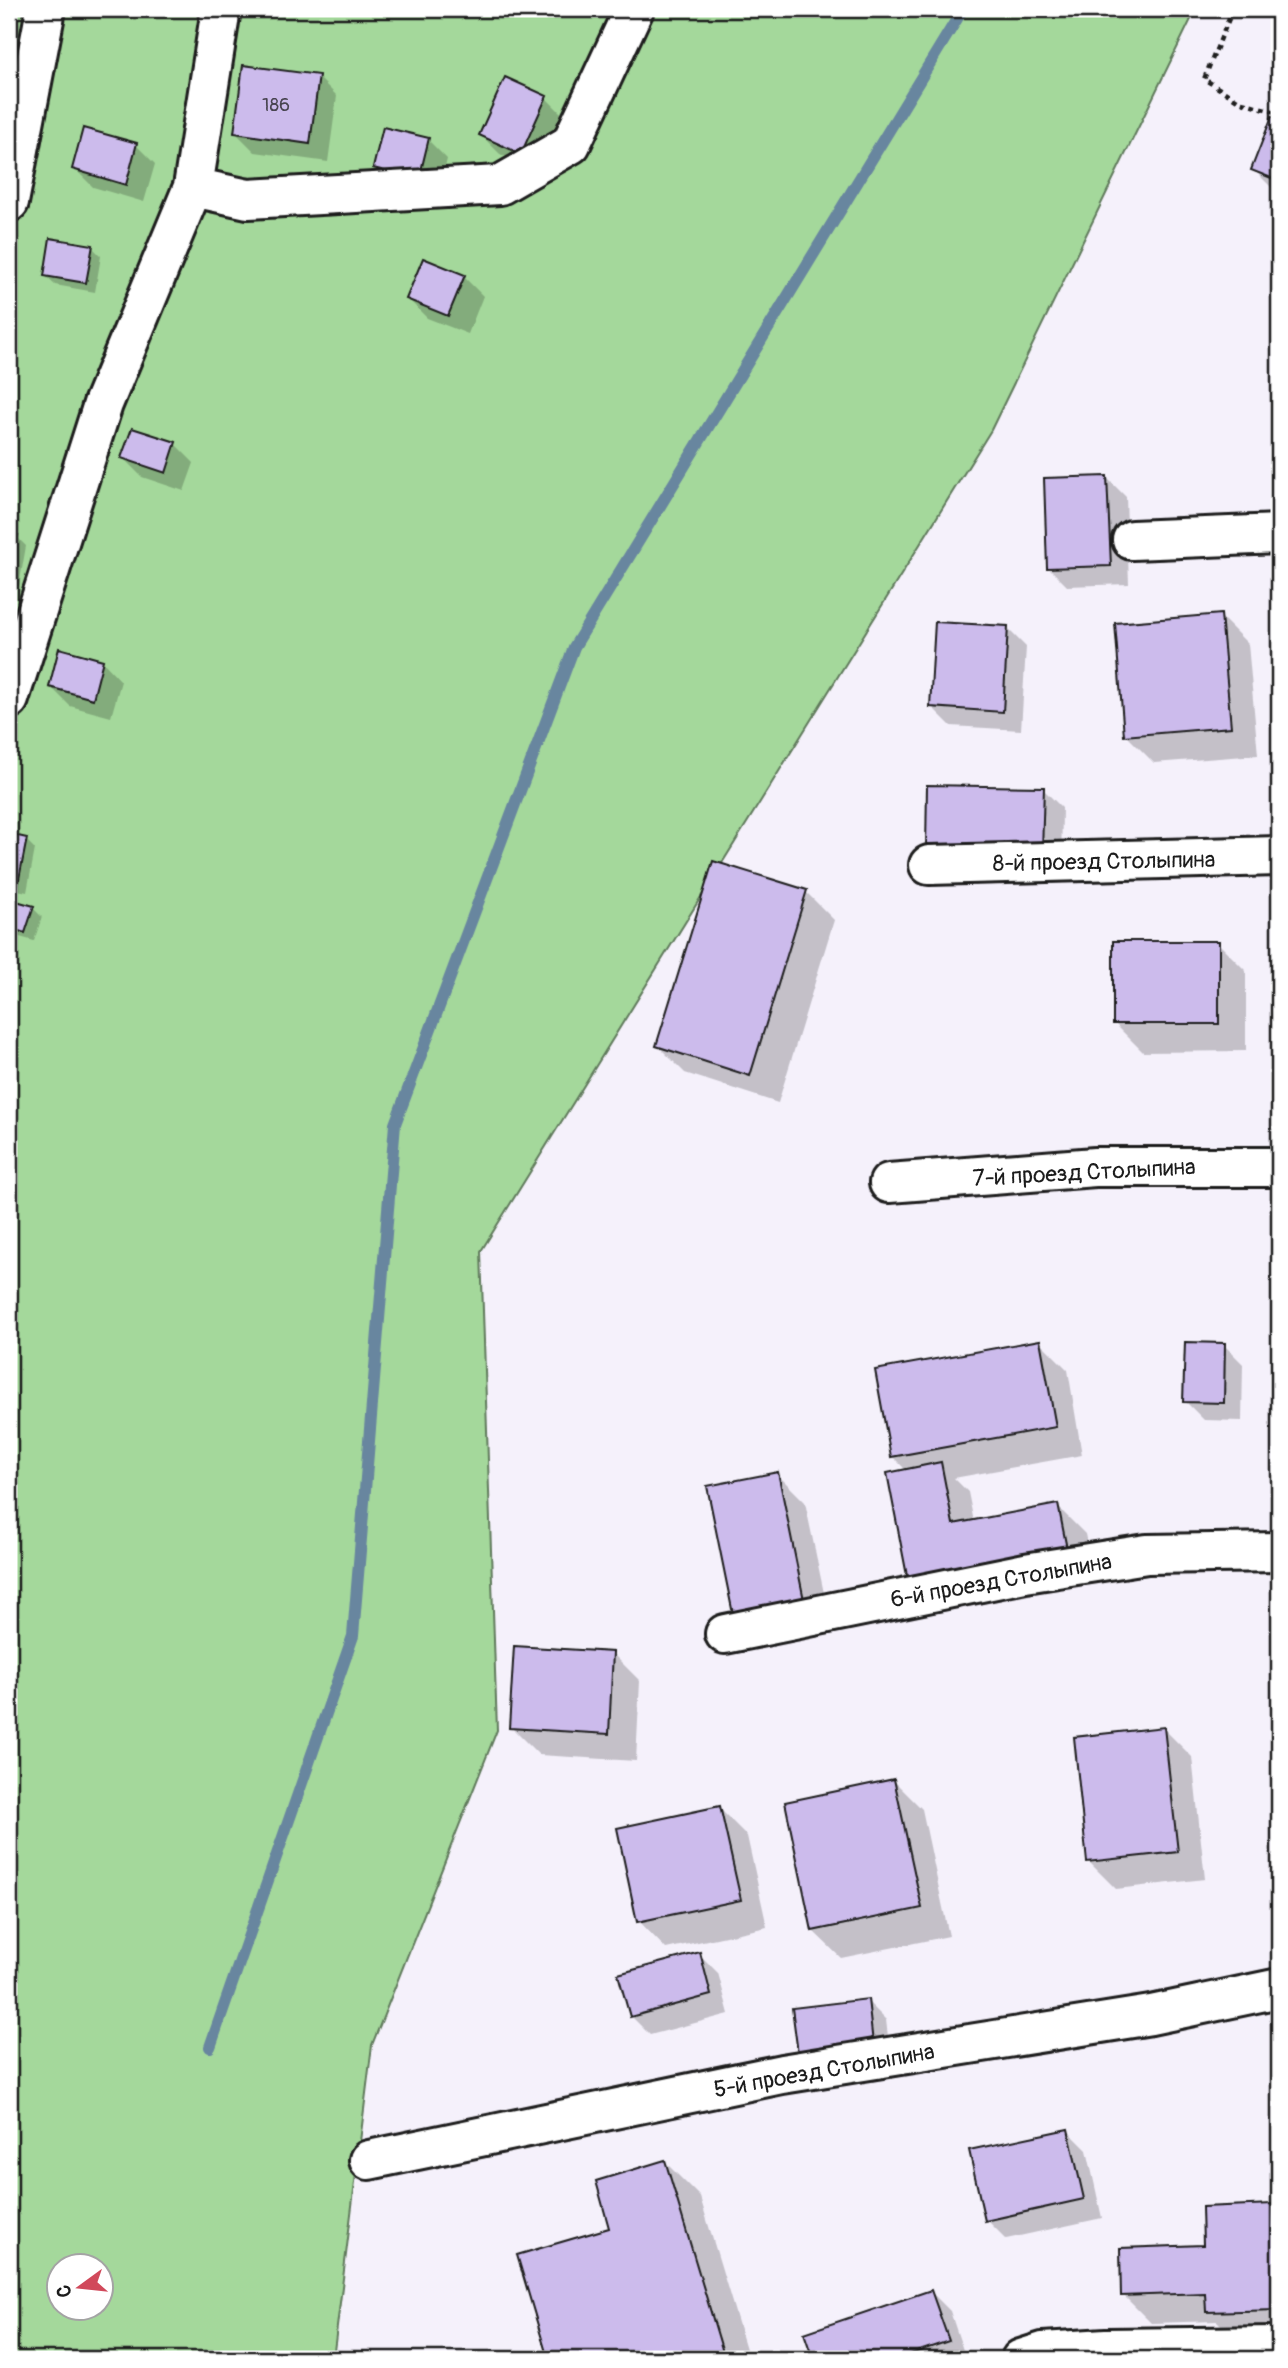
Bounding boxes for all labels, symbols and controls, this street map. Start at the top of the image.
house number: 186 [262,93,290,117]
street label: 8-й проезд Столыпина [992,845,1216,878]
street label: 7-й проезд Столыпина [972,1152,1196,1193]
street label: 6-й проезд Столыпина [888,1547,1114,1614]
street label: 5-й проезд Столыпина [712,2037,937,2104]
north arrow [46,2252,116,2322]
text: С [51,2282,78,2300]

